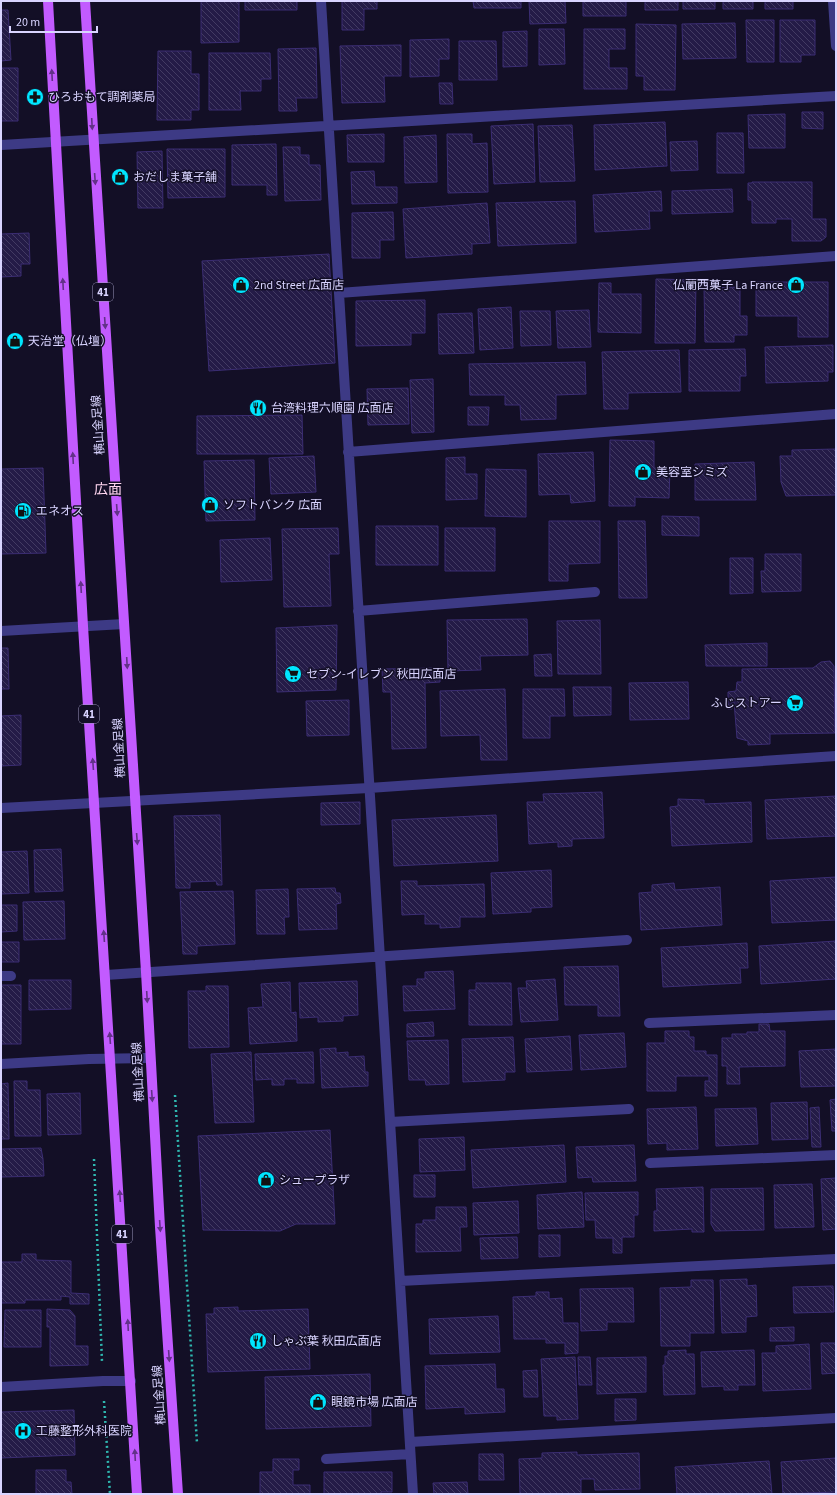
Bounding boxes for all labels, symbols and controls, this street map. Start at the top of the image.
scale bar [10,8,97,34]
text: 20 m [16,14,40,31]
one-way arrow [48,69,55,81]
pharmacy icon: ひろおもて調剤薬局 [25,87,45,107]
place label: ひろおもて調剤薬局 [48,89,156,106]
one-way arrow [88,118,95,130]
shop icon: おだしま菓子舗 [110,167,130,187]
place label: おだしま菓子舗 [133,169,217,186]
one-way arrow [92,173,99,185]
shop icon: 2nd Street 広面店 [231,275,251,295]
shop icon: 仏蘭西菓子 La France [786,275,806,295]
one-way arrow [60,277,66,290]
place label: 2nd Street 広面店 [254,277,344,294]
place label: 仏蘭西菓子 La France [673,277,783,294]
road number: 41 [93,283,113,301]
one-way arrow [101,317,108,329]
shop icon: 天治堂（仏壇） [5,331,25,351]
place label: 天治堂（仏壇） [28,333,112,350]
street label: 横山金足線 [88,394,109,455]
restaurant icon: 台湾料理六順園 広面店 [248,398,268,418]
place label: 台湾料理六順園 広面店 [271,400,393,417]
one-way arrow [70,452,77,464]
shop icon: 美容室シミズ [633,462,653,482]
place label: 美容室シミズ [656,464,728,481]
district label: 広面 [94,480,122,500]
shop icon: ソフトバンク 広面 [200,495,220,515]
place label: ソフトバンク 広面 [223,497,322,514]
fuel station icon: エネオス [13,501,33,521]
place label: エネオス [36,503,84,520]
one-way arrow [114,504,120,517]
one-way arrow [78,580,84,593]
one-way arrow [123,657,130,669]
supermarket icon: セブン-イレブン 秋田広面店 [283,664,303,684]
place label: セブン-イレブン 秋田広面店 [306,666,456,683]
supermarket icon: ふじストアー [785,693,805,713]
place label: ふじストアー [711,695,782,712]
road number: 41 [79,705,99,723]
street label: 横山金足線 [109,718,130,778]
one-way arrow [89,758,96,770]
one-way arrow [134,833,141,845]
one-way arrow [100,930,107,942]
one-way arrow [144,991,150,1004]
one-way arrow [107,1031,113,1044]
street label: 横山金足線 [128,1042,149,1102]
one-way arrow [149,1090,156,1102]
shop icon: シュープラザ [256,1170,276,1190]
place label: シュープラザ [279,1172,350,1189]
one-way arrow [116,1190,123,1202]
one-way arrow [157,1220,164,1232]
road number: 41 [112,1225,132,1243]
one-way arrow [124,1319,131,1331]
restaurant icon: しゃぶ葉 秋田広面店 [248,1331,268,1351]
place label: しゃぶ葉 秋田広面店 [271,1333,381,1350]
one-way arrow [165,1350,172,1362]
street label: 横山金足線 [149,1364,170,1425]
shop icon: 眼鏡市場 広面店 [308,1392,328,1412]
place label: 眼鏡市場 広面店 [331,1394,417,1411]
hospital icon: 工藤整形外科医院 [13,1421,33,1441]
place label: 工藤整形外科医院 [36,1423,132,1440]
one-way arrow [132,1449,139,1461]

